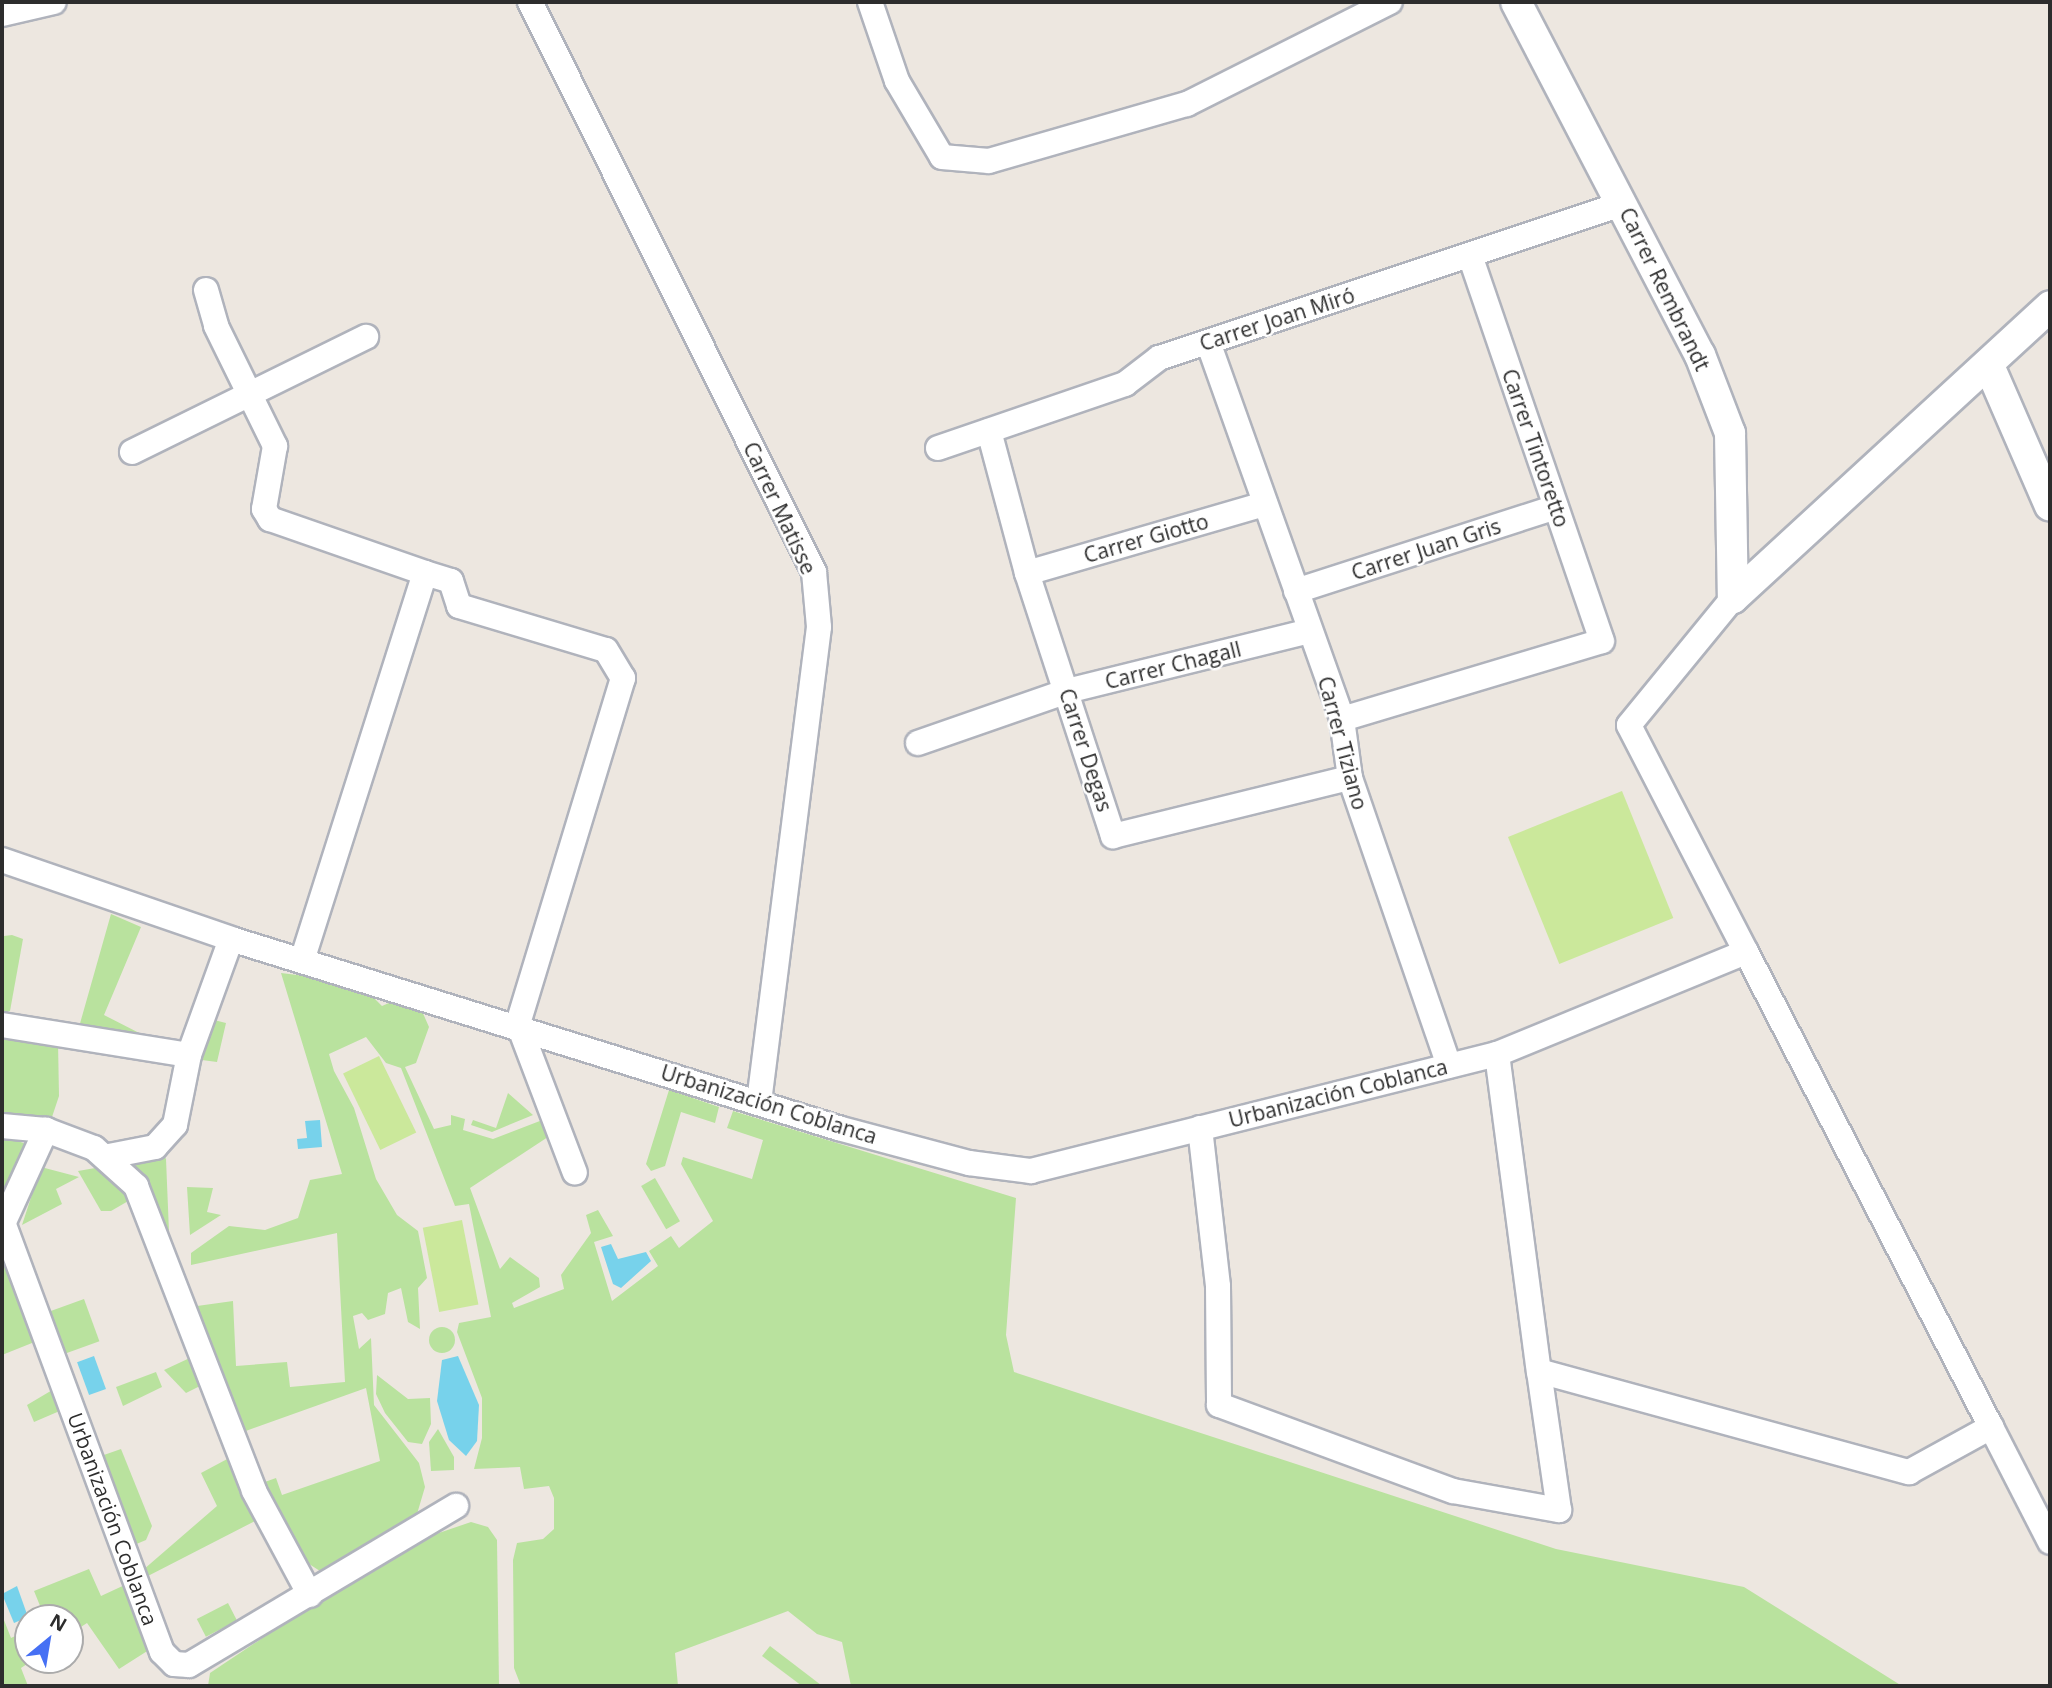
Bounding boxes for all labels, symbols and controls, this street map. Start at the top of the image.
street label: Carrer Rembrandt [1615,203,1715,375]
street label: Carrer Joan Miró [1196,282,1358,356]
street label: Carrer Tintoretto [1497,366,1575,530]
street label: Carrer Matisse [738,438,822,578]
street label: Carrer Giotto [1081,508,1211,568]
street label: Carrer Juan Gris [1348,513,1504,585]
street label: Carrer Chagall [1102,636,1244,694]
street label: Carrer Tiziano [1313,674,1373,812]
street label: Carrer Degas [1054,685,1118,815]
street label: Urbanización Coblanca [1226,1054,1450,1132]
street label: Urbanización Coblanca [658,1059,880,1149]
street label: Urbanización Coblanca [63,1409,163,1629]
north arrow [14,1604,84,1674]
text: N [45,1607,72,1638]

